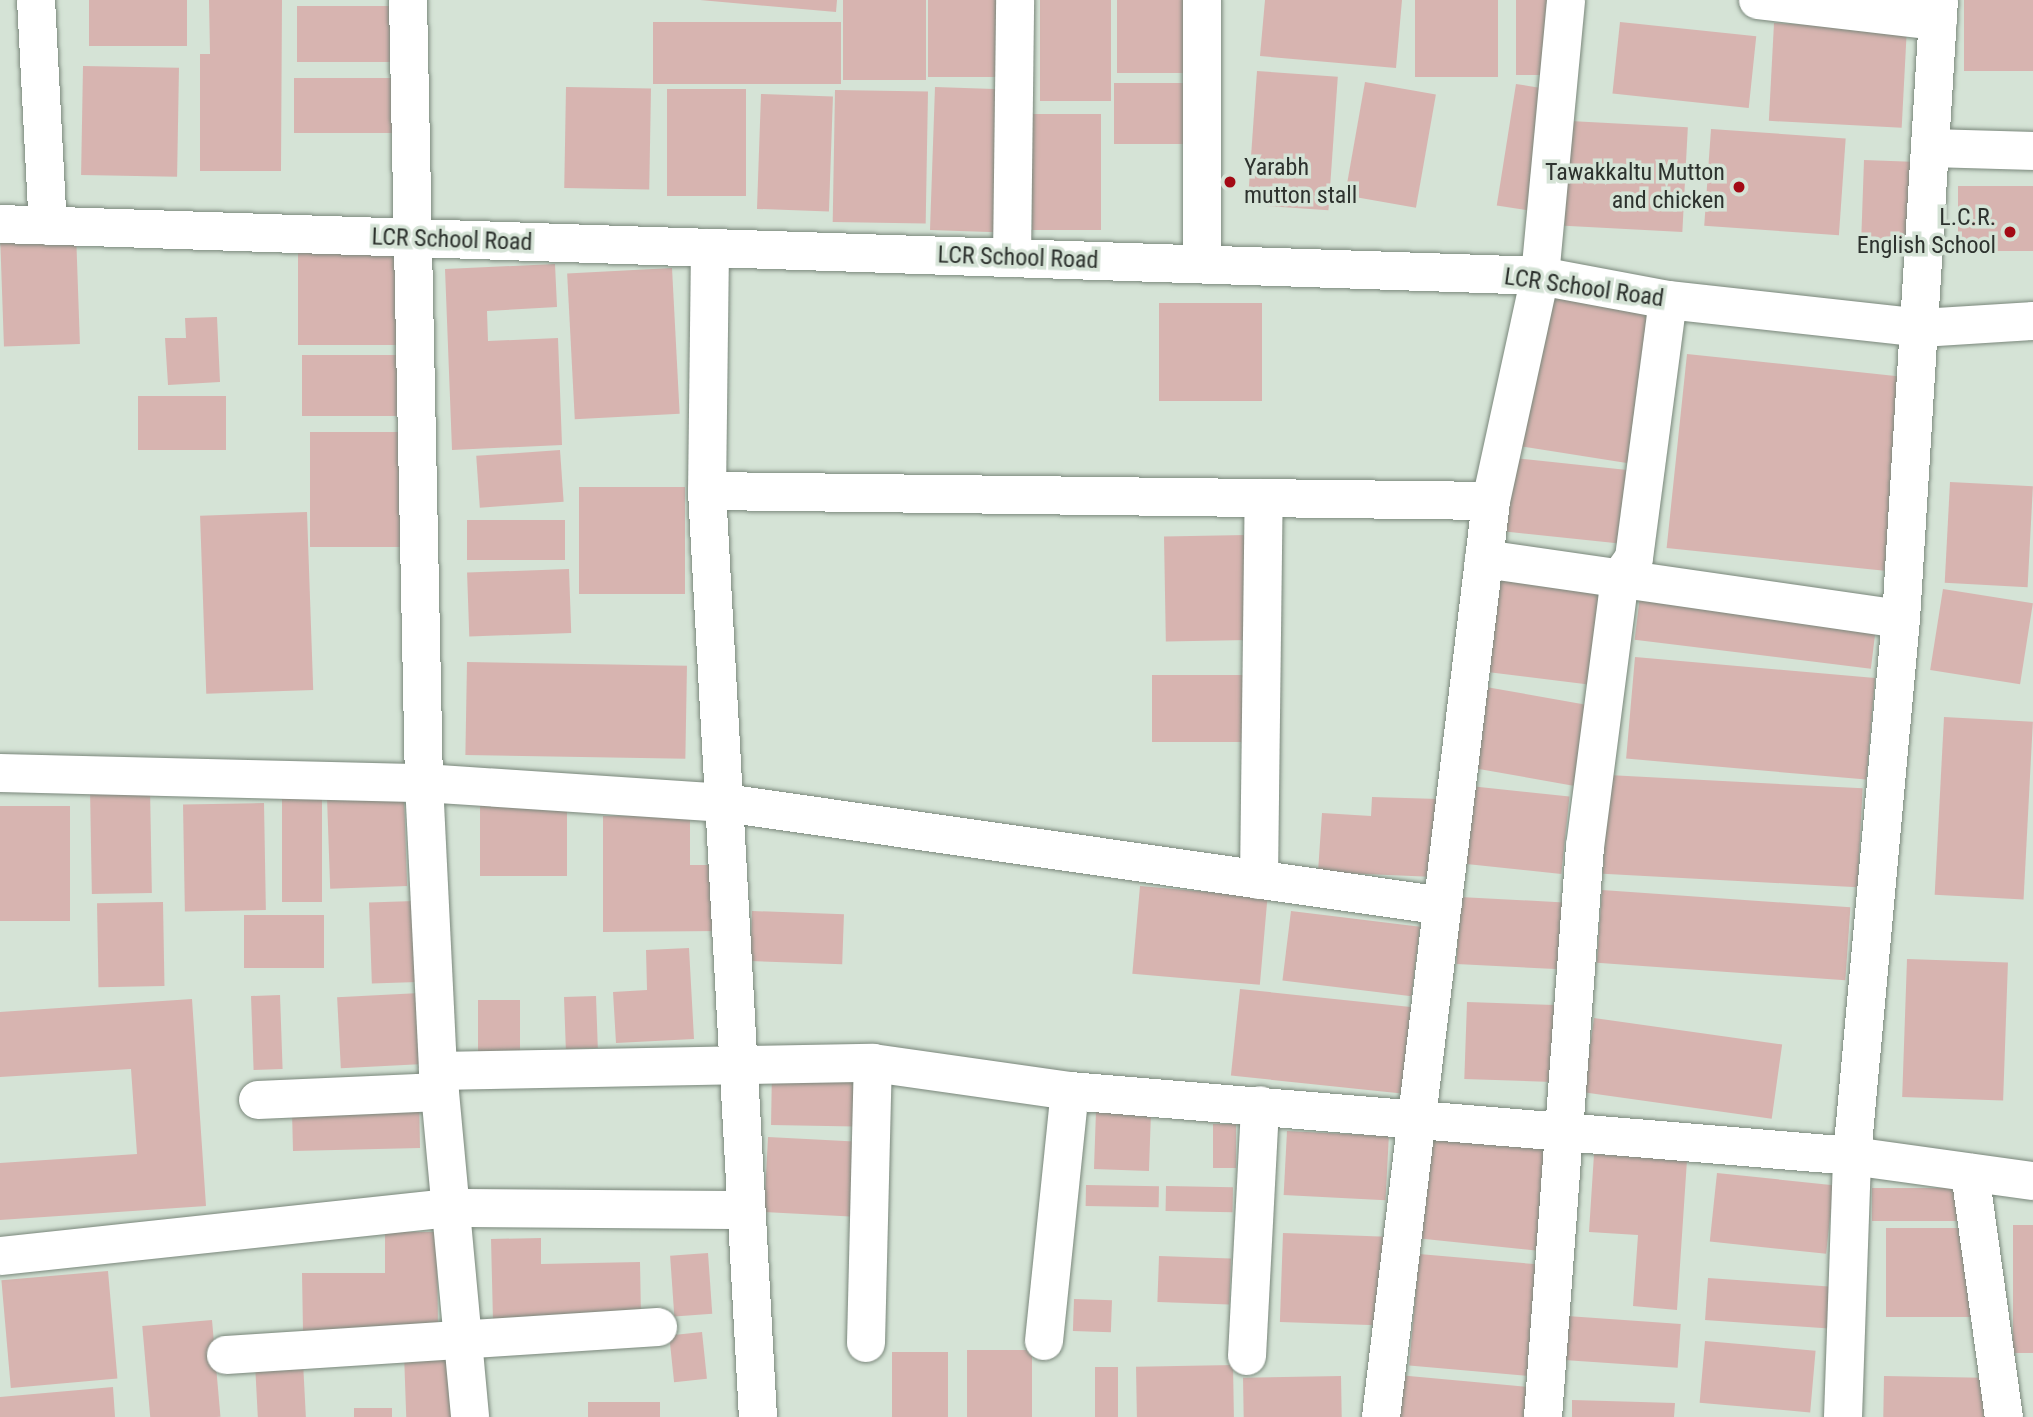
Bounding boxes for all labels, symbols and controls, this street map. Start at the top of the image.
place label: Yarabh mutton stall [1244,154,1357,210]
place label: Tawakkaltu Mutton and chicken [1545,159,1725,215]
marker: Yarabh mutton stall [1222,174,1238,190]
marker: Tawakkaltu Mutton and chicken [1731,179,1747,195]
place label: L.C.R. English School [1857,204,1996,260]
street label: LCR School Road [371,223,533,257]
marker: L.C.R. English School [2002,224,2018,240]
street label: LCR School Road [937,241,1099,275]
street label: LCR School Road [1502,263,1666,313]

